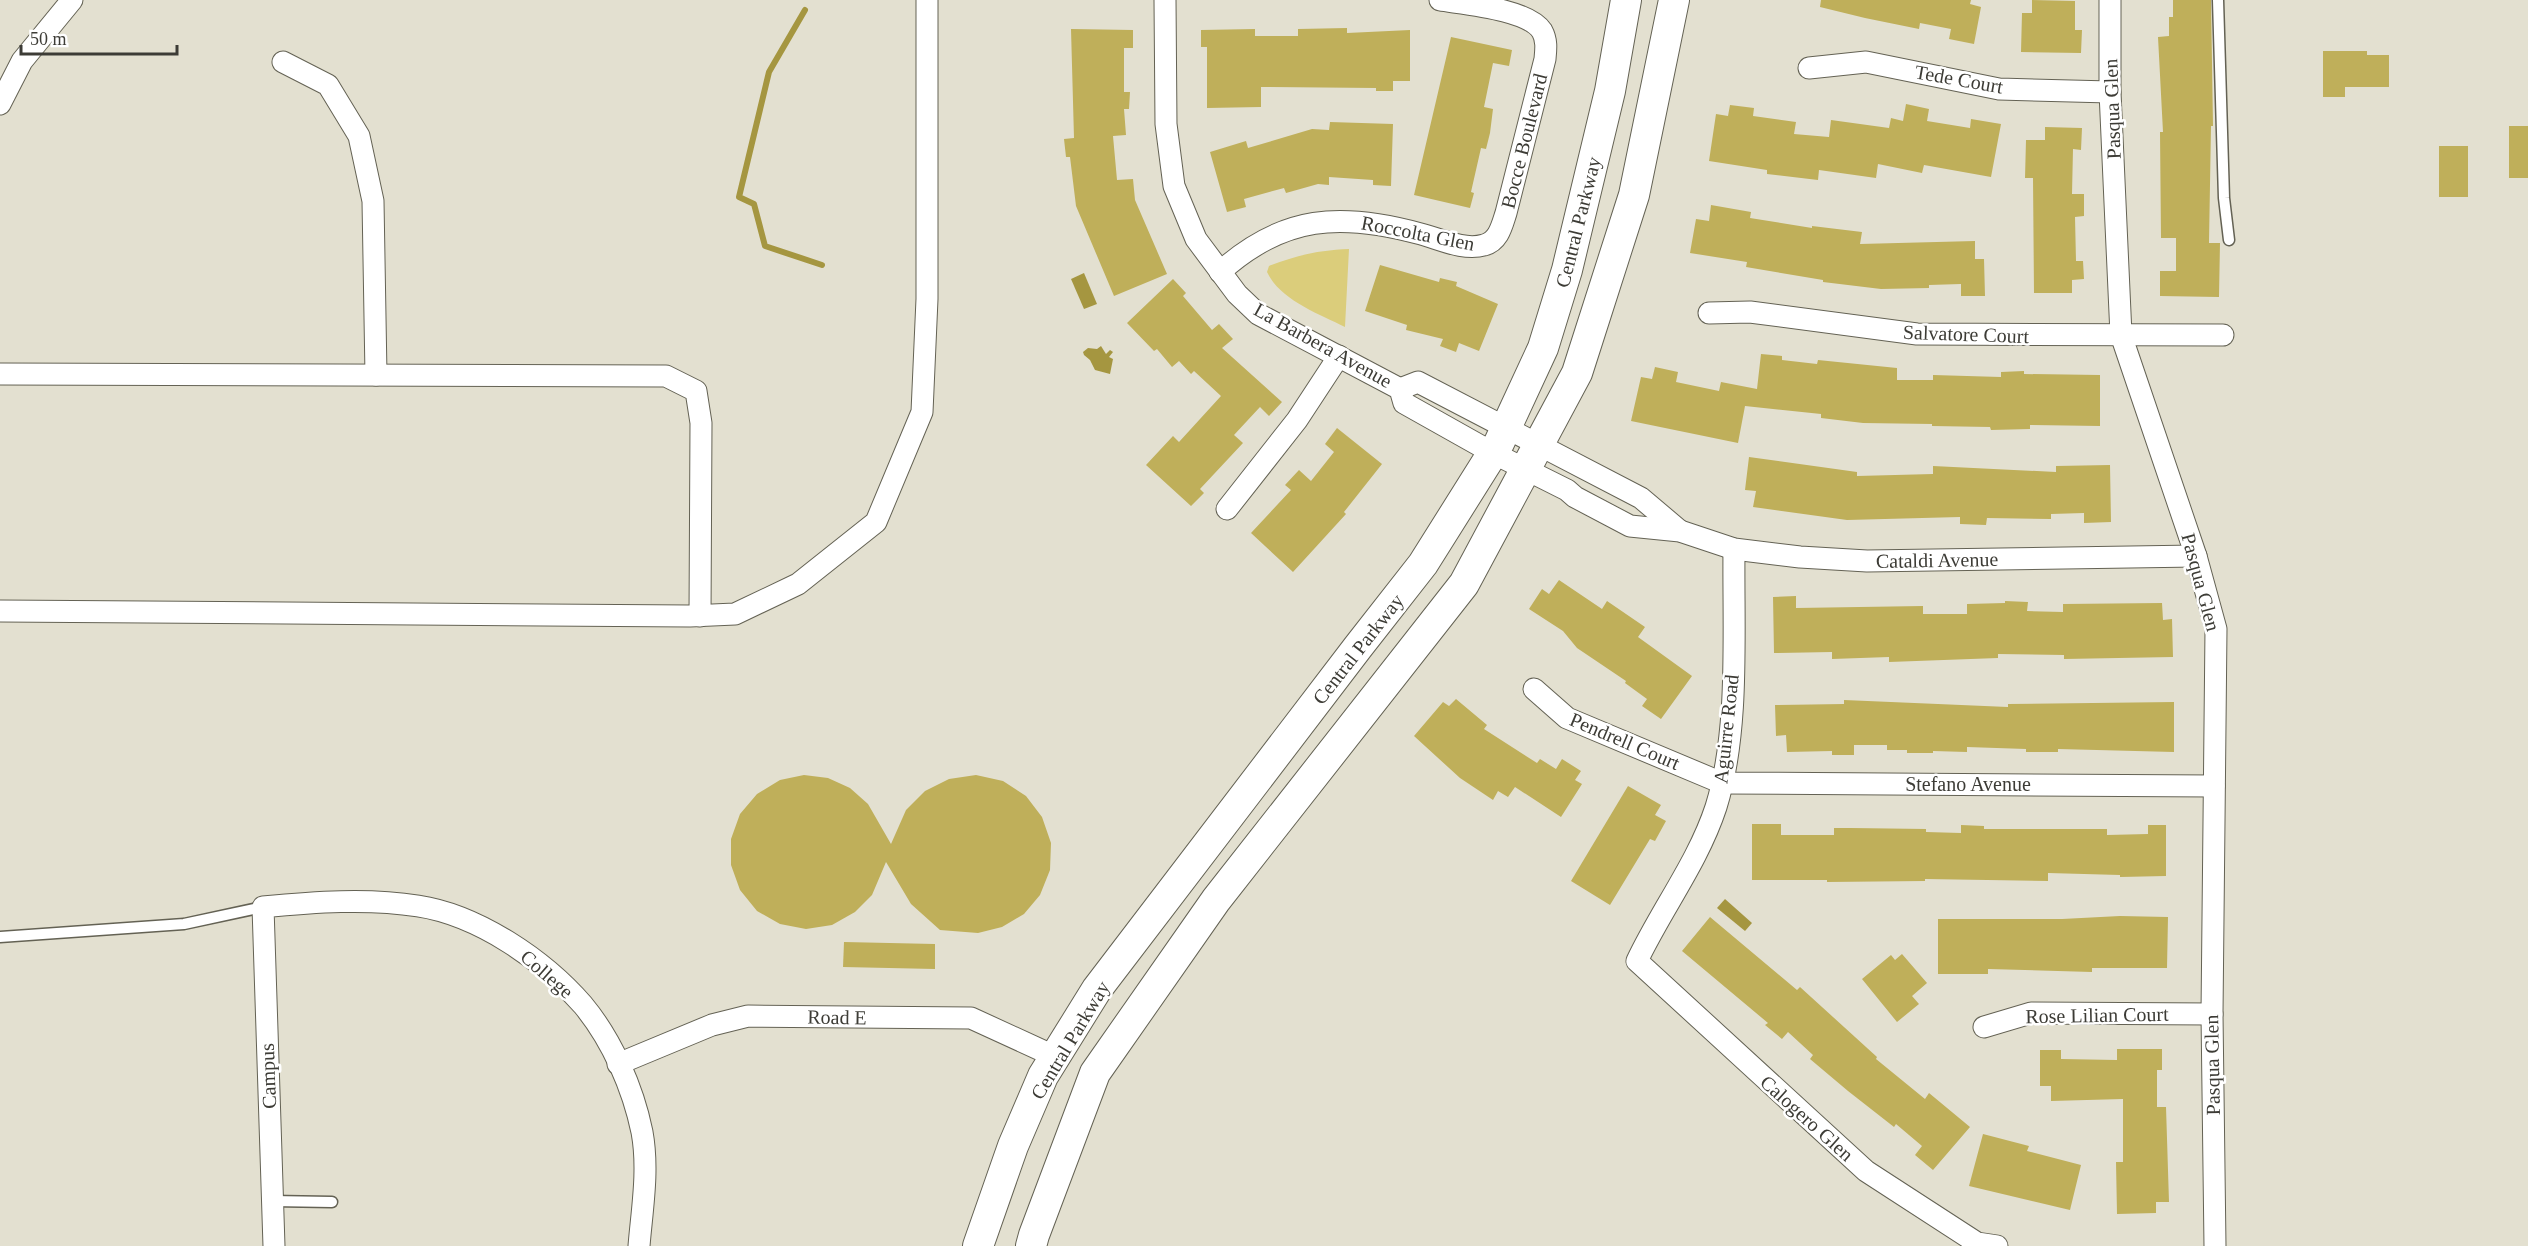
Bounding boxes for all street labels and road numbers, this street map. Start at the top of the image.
street label: Pasqua Glen [2099,58,2126,160]
street label: Tede Court [1913,60,2005,98]
street label: Bocce Boulevard [1497,71,1551,211]
street label: Central Parkway [1551,154,1606,290]
street label: Roccolta Glen [1359,211,1477,255]
street label: La Barbera Avenue [1250,298,1396,392]
street label: Salvatore Court [1903,321,2030,347]
street label: Pasqua Glen [2176,531,2225,634]
street label: Cataldi Avenue [1876,548,1998,572]
street label: Central Parkway [1308,589,1409,709]
street label: Aguirre Road [1709,673,1744,785]
street label: Pendrell Court [1567,708,1684,774]
street label: Stefano Avenue [1905,773,2031,795]
street label: College [516,945,578,1004]
street label: Central Parkway [1026,977,1115,1104]
street label: Rose Lilian Court [2025,1003,2169,1027]
street label: Road E [807,1005,867,1029]
street label: Pasqua Glen [2200,1015,2225,1115]
street label: Campus [256,1043,281,1109]
street label: Calogero Glen [1755,1071,1858,1166]

